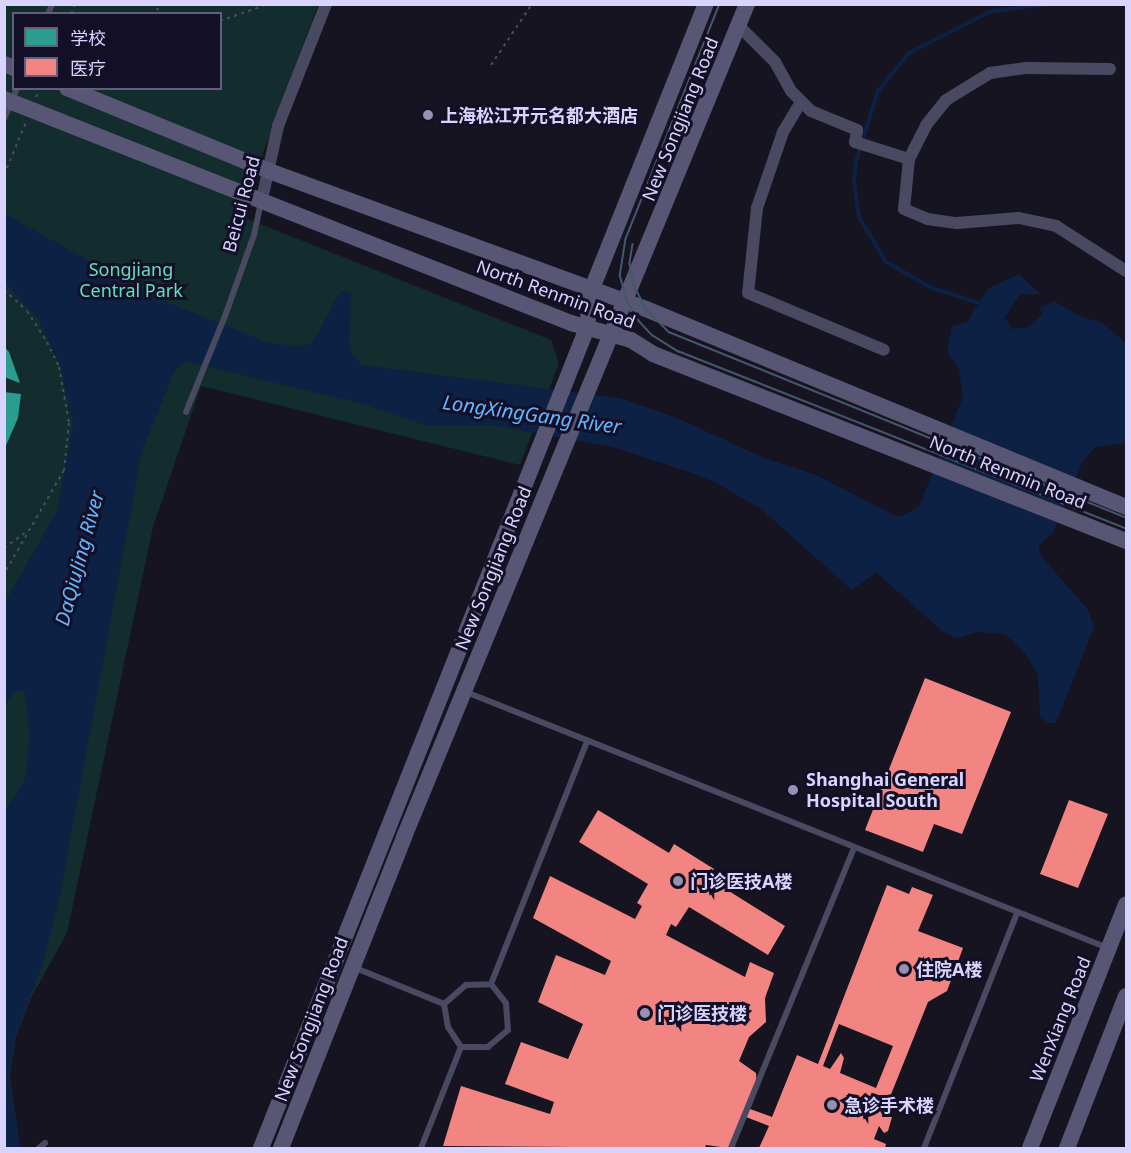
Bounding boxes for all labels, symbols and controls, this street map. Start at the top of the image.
legend [12,12,222,90]
text: 学校 [70,26,106,50]
street label: New Songjiang Road [637,34,723,204]
text: 医疗 [70,56,106,80]
place label: 上海松江开元名都大酒店 [440,104,638,126]
marker: 上海松江开元名都大酒店 [421,108,435,122]
street label: Beicui Road [218,153,264,255]
street label: North Renmin Road [474,255,638,333]
park label: Songjiang Central Park [79,259,183,302]
water label: LongXingGang River [441,390,623,438]
street label: North Renmin Road [926,431,1090,513]
street label: New Songjiang Road [450,483,536,653]
water label: DaQiuJing River [49,488,109,628]
place label: Shanghai General Hospital South [806,769,964,812]
marker: Shanghai General Hospital South [784,781,802,799]
place label: 门诊医技A楼 [690,870,792,892]
marker: 门诊医技A楼 [671,874,685,888]
street label: New Songjiang Road [270,934,352,1104]
street label: WenXiang Road [1025,953,1095,1085]
place label: 住院A楼 [916,958,982,980]
marker: 住院A楼 [897,962,911,976]
place label: 门诊医技楼 [657,1002,747,1024]
marker: 门诊医技楼 [638,1006,652,1020]
place label: 急诊手术楼 [844,1094,934,1116]
marker: 急诊手术楼 [825,1098,839,1112]

